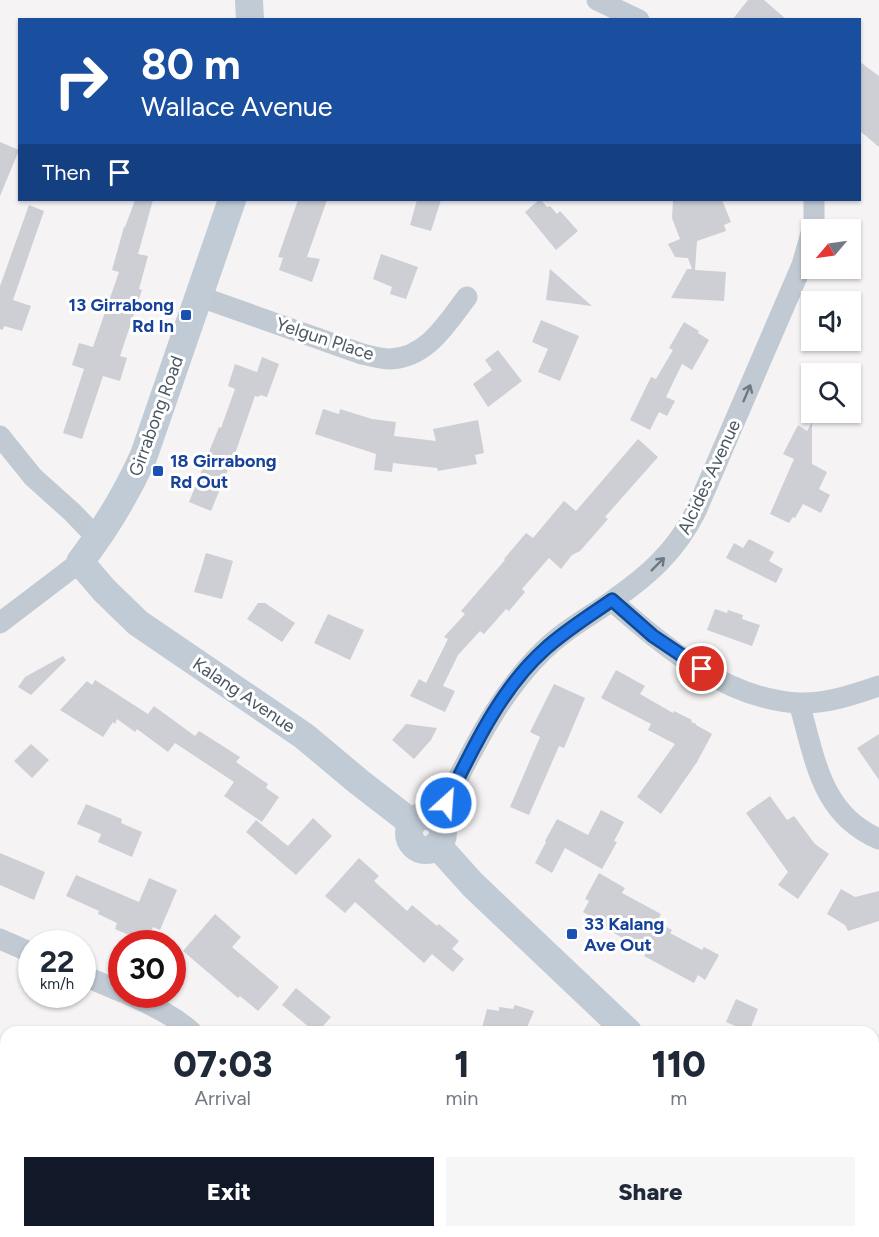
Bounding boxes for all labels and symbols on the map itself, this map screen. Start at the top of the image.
north arrow [801,219,861,279]
place label: 13 Girrabong Rd In [69,294,174,337]
marker: 13 Girrabong Rd In [179,308,193,322]
street label: Yelgun Place [273,313,377,365]
street label: Girrabong Road [124,353,188,479]
one-way arrow [742,384,753,402]
street label: Alcides Avenue [673,416,745,538]
place label: 18 Girrabong Rd Out [170,450,276,493]
marker: 18 Girrabong Rd Out [151,464,165,478]
one-way arrow [650,556,665,571]
pin [676,643,727,694]
street label: Kalang Avenue [188,653,300,738]
position arrow [414,771,478,835]
place label: 33 Kalang Ave Out [584,913,664,956]
marker: 33 Kalang Ave Out [565,927,579,941]
speed limit sign: 30 [108,930,186,1008]

